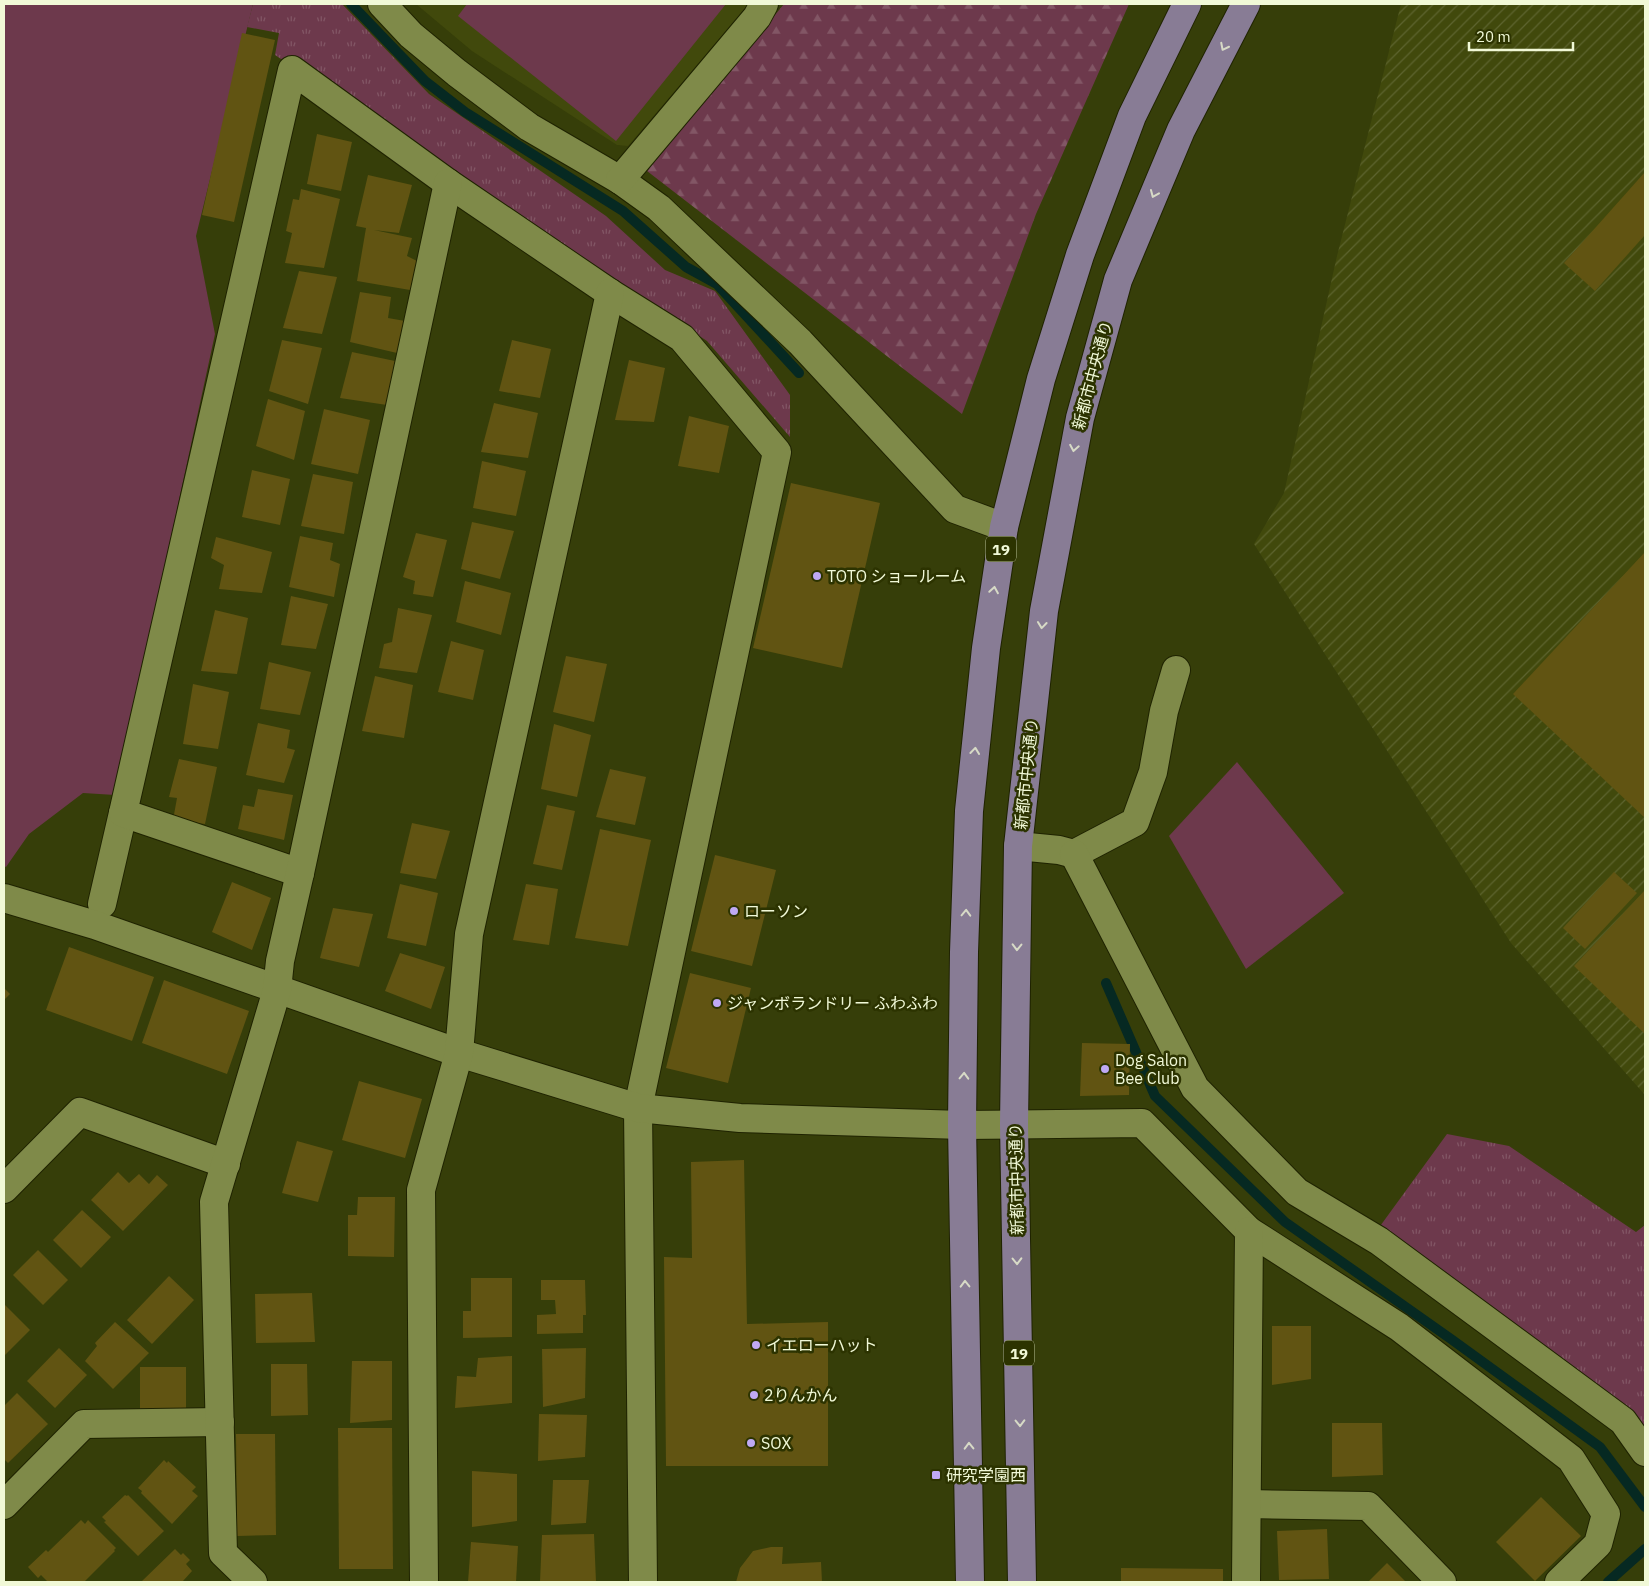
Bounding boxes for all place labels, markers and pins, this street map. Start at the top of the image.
place label: TOTO ショールーム [827,566,966,586]
marker: TOTO ショールーム [811,570,823,582]
place label: ローソン [744,901,808,921]
marker: ローソン [728,905,740,917]
place label: ジャンボランドリー ふわふわ [727,993,938,1013]
marker: ジャンボランドリー ふわふわ [711,997,723,1009]
place label: Dog Salon Bee Club [1115,1050,1187,1088]
marker: Dog Salon Bee Club [1099,1063,1111,1075]
place label: イエローハット [766,1335,878,1355]
marker: イエローハット [750,1339,762,1351]
place label: 2りんかん [764,1385,838,1405]
marker: 2りんかん [748,1389,760,1401]
place label: SOX [761,1433,791,1453]
marker: SOX [745,1437,757,1449]
place label: 研究学園西 [946,1465,1026,1485]
marker: 研究学園西 [930,1469,942,1481]

